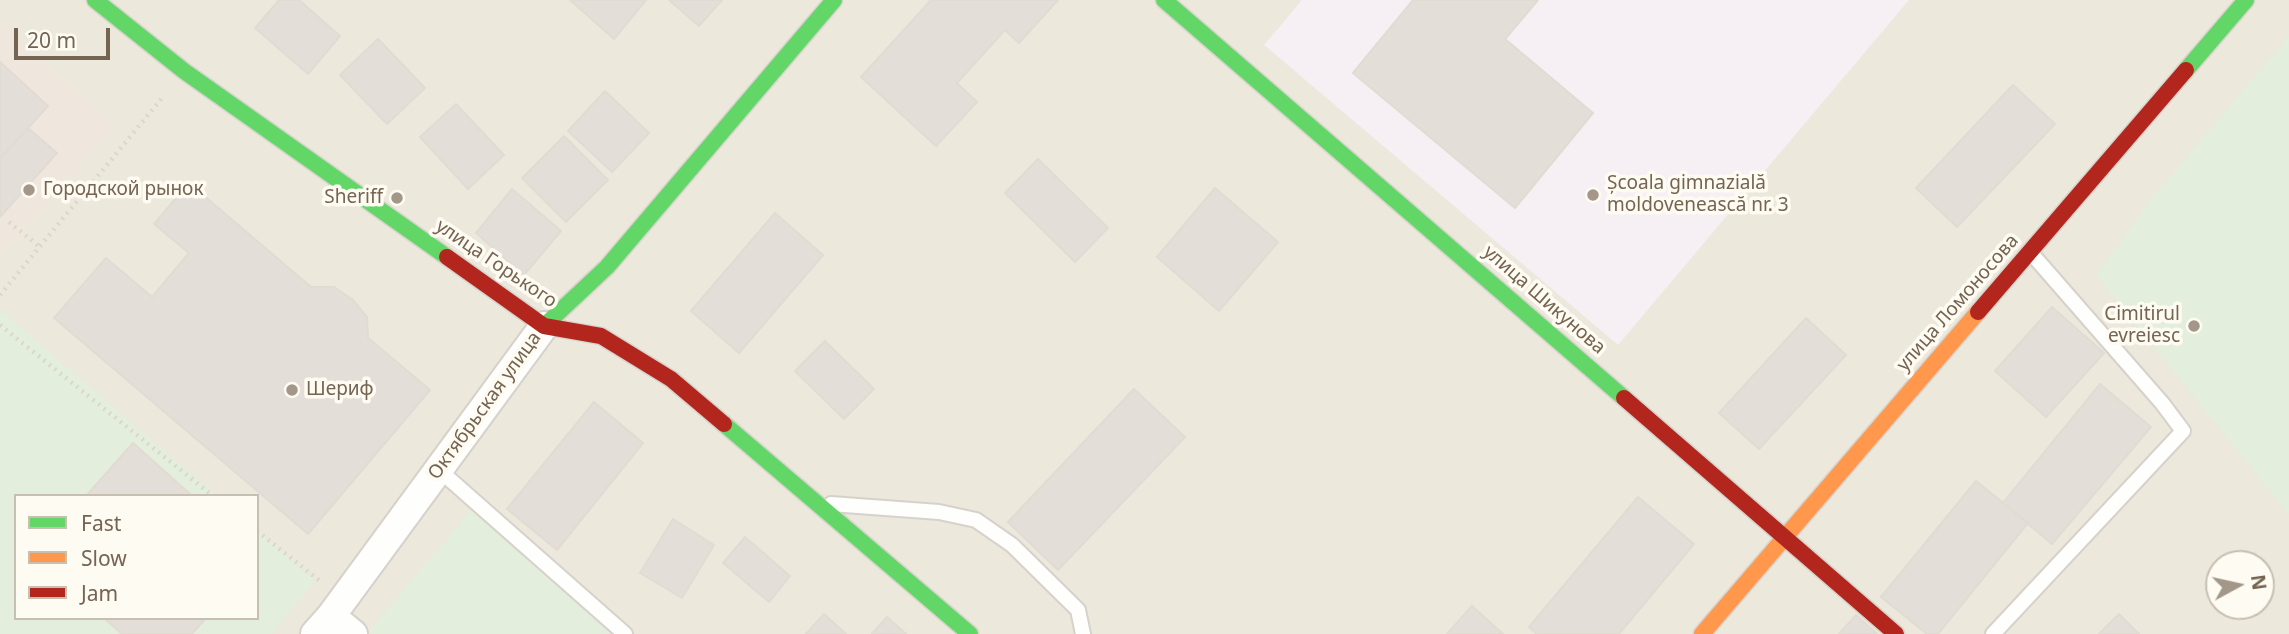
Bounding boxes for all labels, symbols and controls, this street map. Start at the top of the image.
scale bar [18,14,114,58]
text: 20 m [27,26,76,54]
place label: Școala gimnazială moldovenească nr. 3 [1607,173,1789,217]
place label: Городской рынок [43,179,203,201]
marker: Городской рынок [21,182,37,198]
place label: Sheriff [324,187,383,209]
marker: Școala gimnazială moldovenească nr. 3 [1585,187,1601,203]
marker: Sheriff [389,190,405,206]
street label: улица Горького [431,215,561,313]
street label: улица Ломоносова [1892,230,2024,376]
street label: улица Шикунова [1478,241,1610,359]
place label: Cimitirul evreiesc [2104,304,2180,348]
marker: Cimitirul evreiesc [2186,318,2202,334]
street label: Октябрьская улица [424,328,546,484]
place label: Шериф [306,379,373,401]
marker: Шериф [284,382,300,398]
legend [14,494,259,620]
text: Fast [81,509,121,537]
text: Slow [81,544,127,572]
north arrow [2205,550,2275,620]
text: N [2245,573,2273,592]
text: Jam [81,579,118,607]

